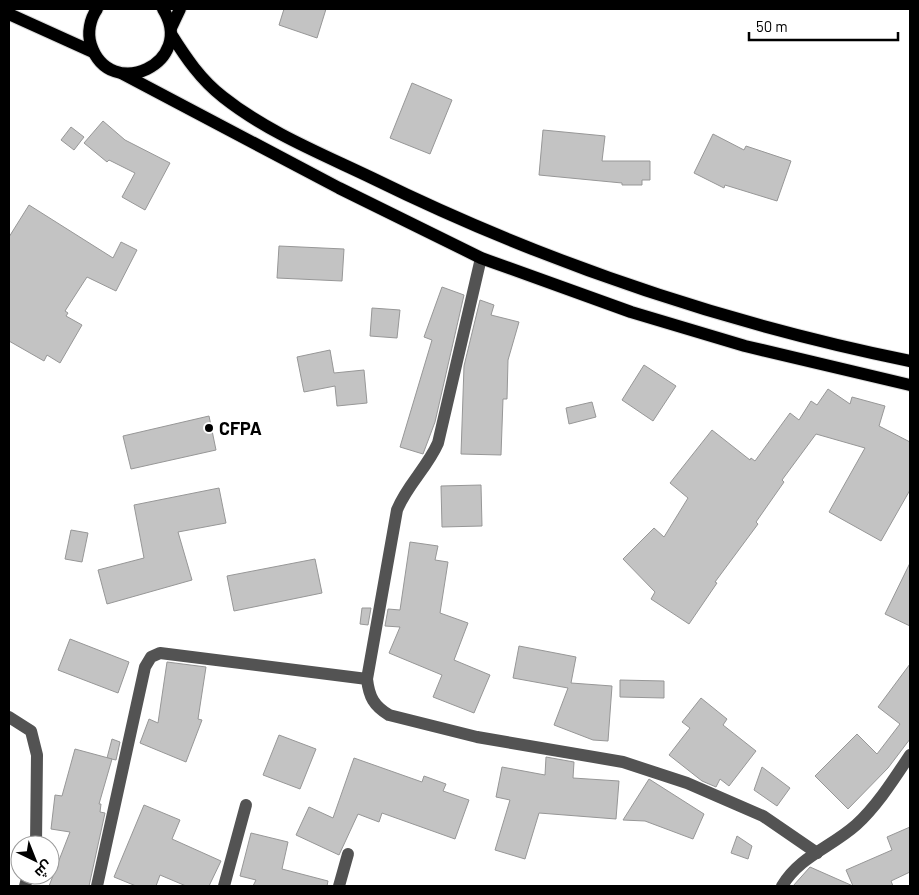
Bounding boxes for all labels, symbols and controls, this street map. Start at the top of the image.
scale bar [749,10,898,42]
text: 50 m [756,17,788,35]
place label: CFPA [219,417,262,439]
marker: CFPA [203,422,215,434]
north arrow [10,835,60,885]
text: ش [31,857,57,882]

